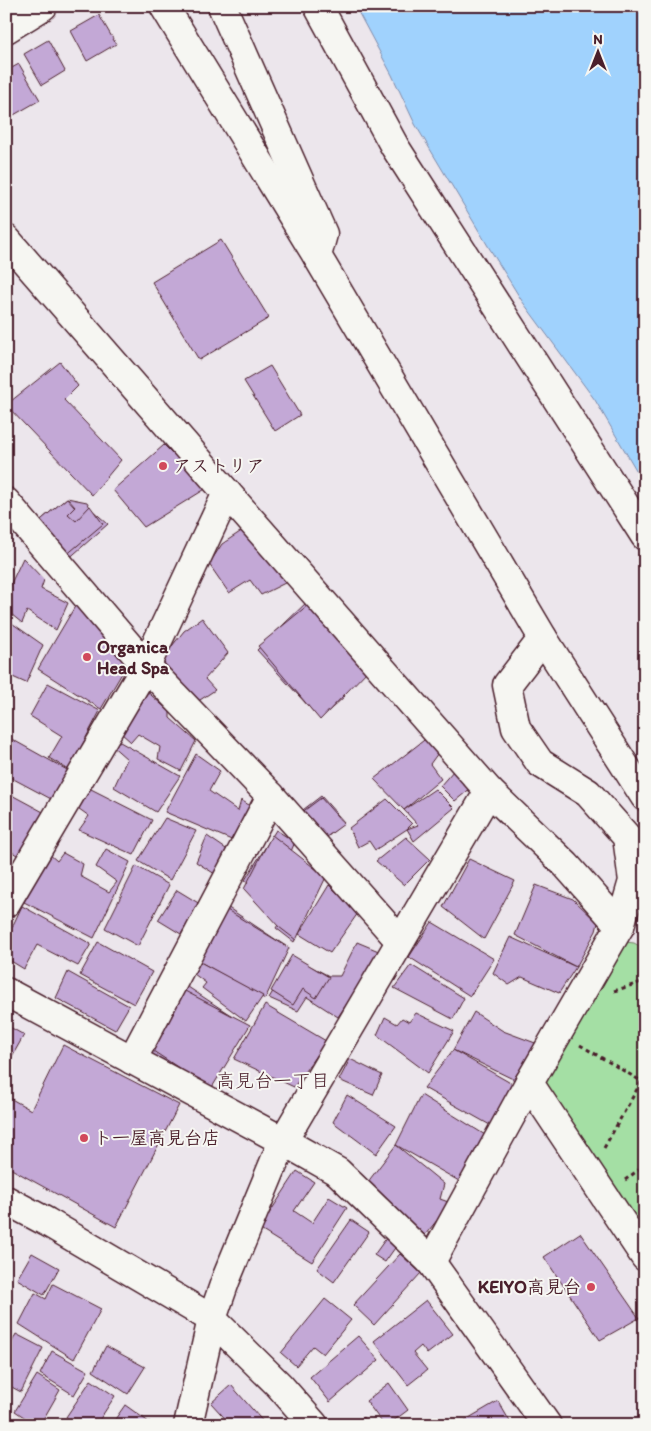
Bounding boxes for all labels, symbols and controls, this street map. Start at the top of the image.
north arrow [574,28,624,78]
text: N [593,31,603,48]
place label: アストリア [173,455,264,477]
marker: アストリア [157,460,169,472]
place label: Organica Head Spa [97,636,170,679]
marker: Organica Head Spa [81,651,93,663]
district label: 高見台一丁目 [216,1069,330,1092]
place label: ト一屋高見台店 [94,1127,220,1149]
marker: ト一屋高見台店 [78,1132,90,1144]
place label: KEIYO高見台 [478,1276,581,1298]
marker: KEIYO高見台 [585,1281,597,1293]

